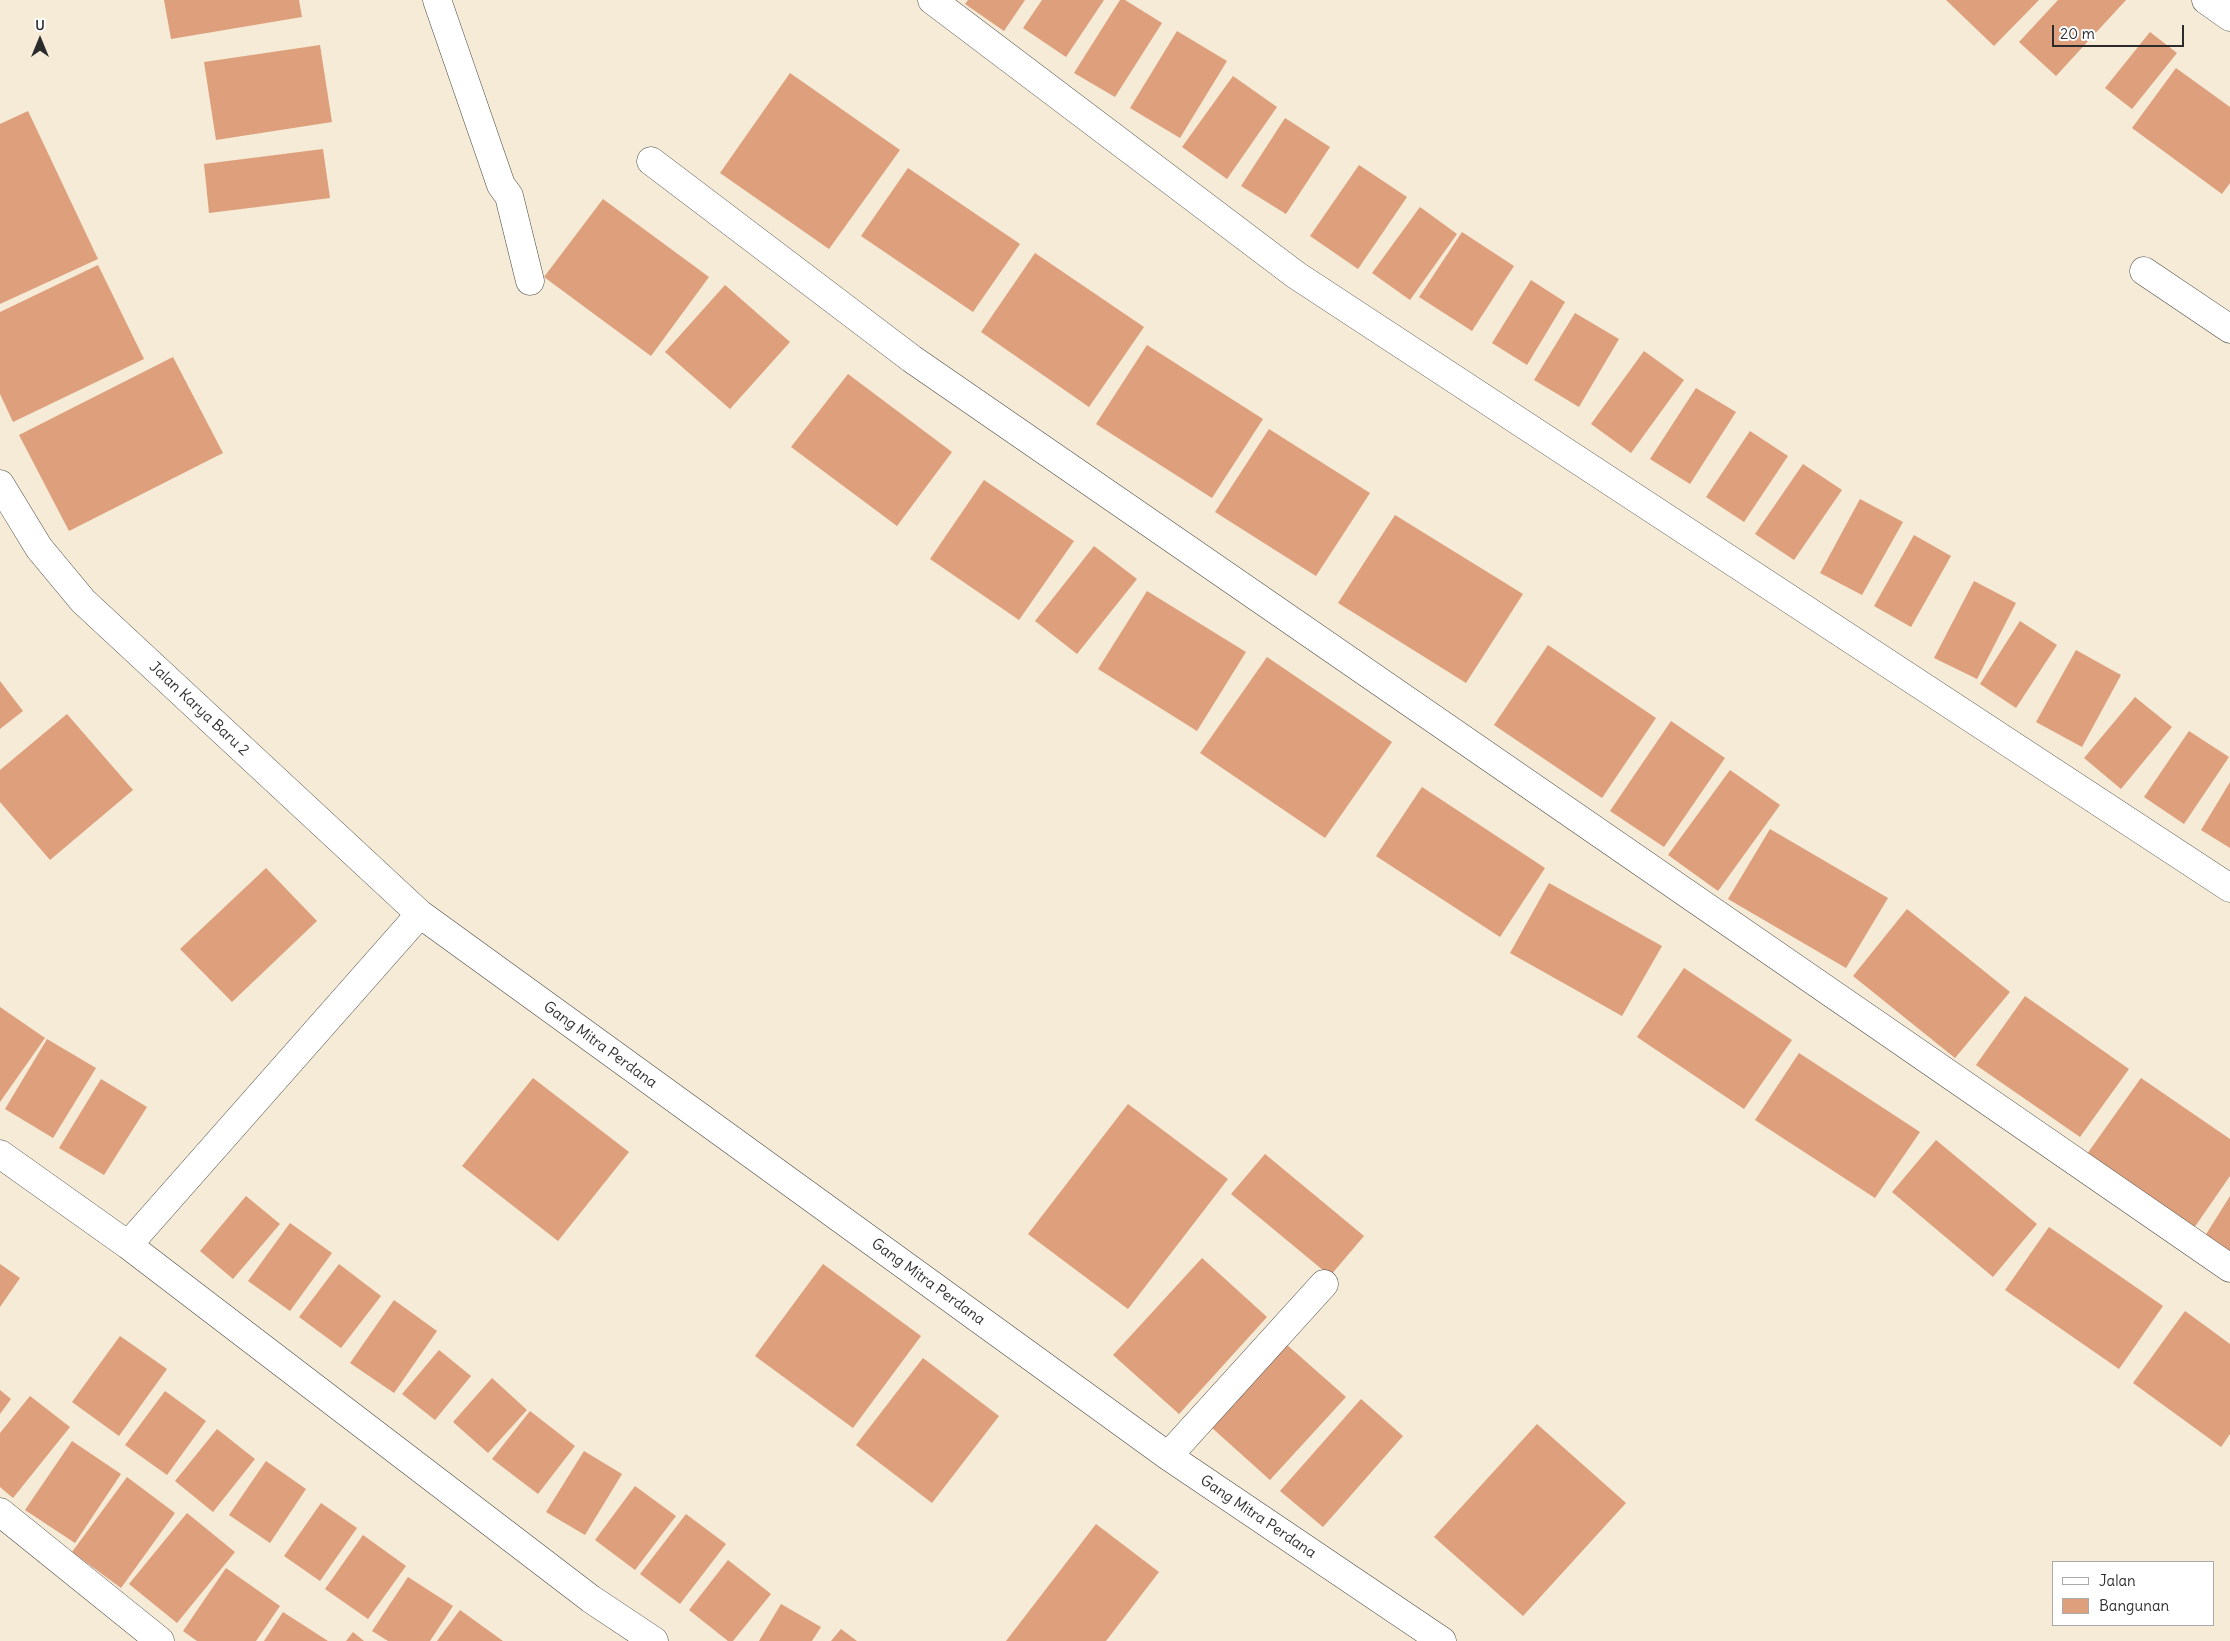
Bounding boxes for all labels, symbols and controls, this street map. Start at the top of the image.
north arrow [15,15,65,65]
scale bar [2055,15,2188,47]
text: U [35,16,45,34]
text: 20 m [2060,24,2095,43]
street label: Jalan Karya Baru 2 [145,658,253,760]
street label: Gang Mitra Perdana [540,998,660,1092]
street label: Gang Mitra Perdana [868,1235,988,1329]
street label: Gang Mitra Perdana [1197,1472,1319,1562]
legend [2052,1561,2215,1626]
text: Jalan [2099,1571,2136,1590]
text: Bangunan [2099,1596,2169,1615]

